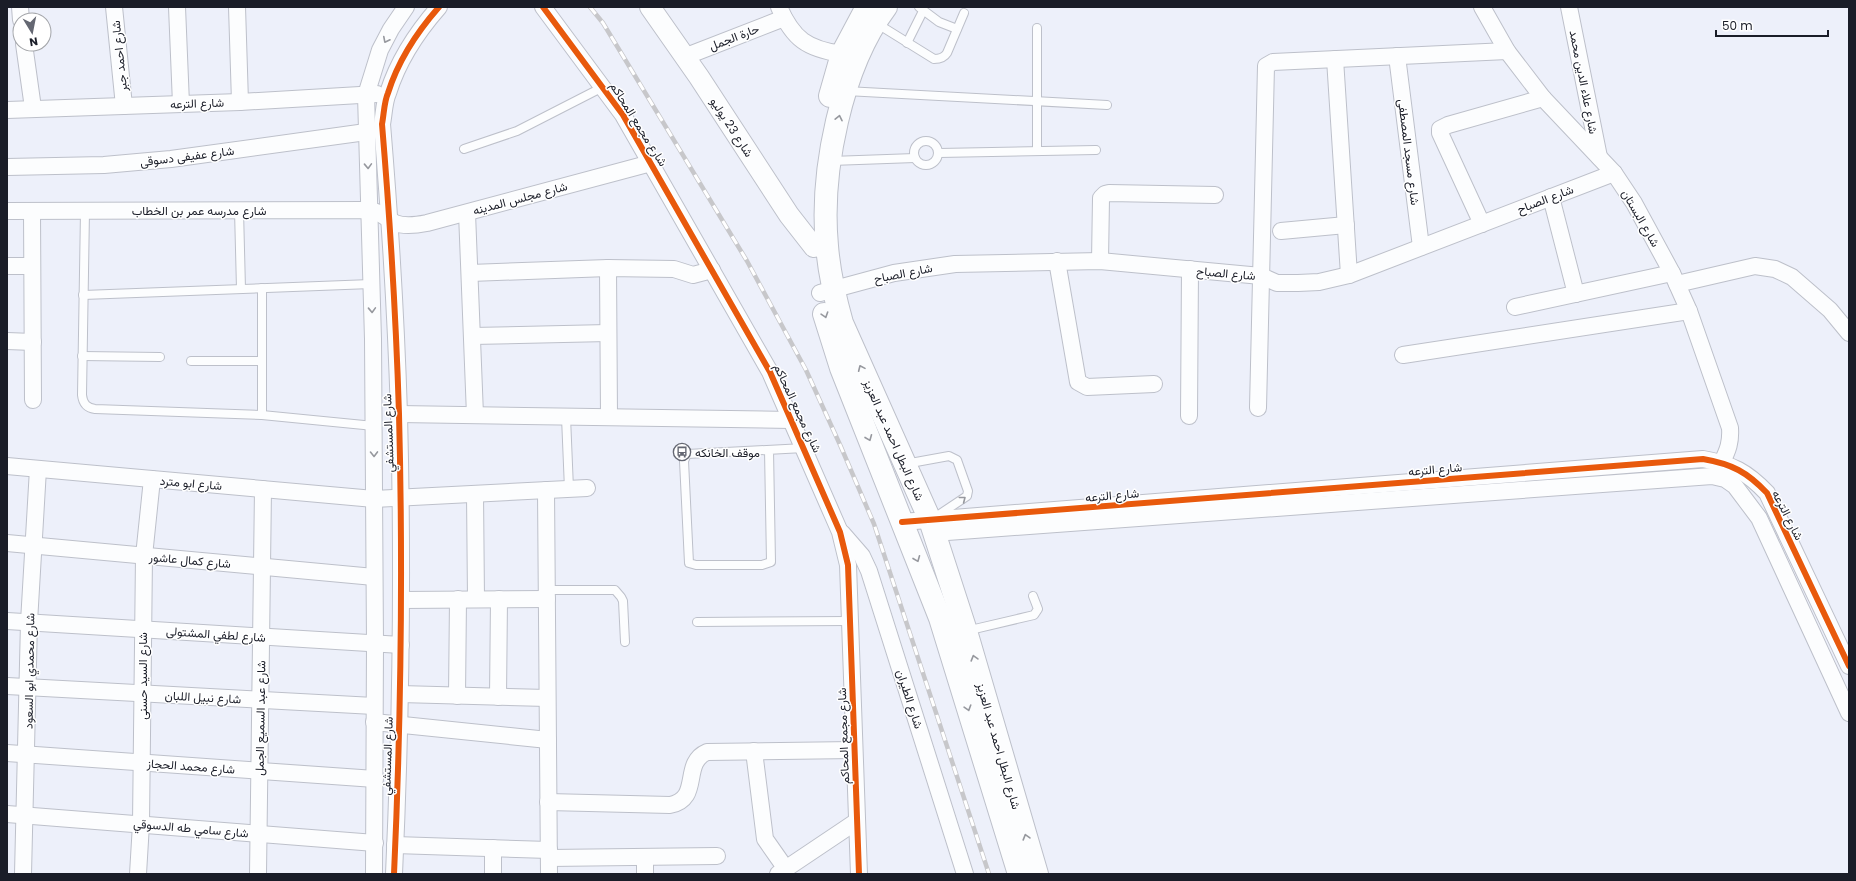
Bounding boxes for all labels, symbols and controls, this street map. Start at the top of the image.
north arrow [12,12,52,52]
scale bar [1716,12,1828,38]
text: 50 m [1722,17,1753,34]
street label: شارع احمد جبر [107,19,132,93]
street label: حارة الجمل [706,20,762,54]
street label: شارع علاء الدين محمد [1565,29,1602,136]
text: N [28,33,39,50]
one-way arrow [383,36,390,43]
street label: شارع مجمع المحاكم [605,79,672,170]
street label: شارع الترعه [170,94,224,113]
street label: شارع 23 يوليو [706,94,758,161]
street label: شارع مسجد المصطفى [1393,98,1424,206]
one-way arrow [834,115,842,121]
street label: شارع عفيفى دسوقى [139,142,235,171]
one-way arrow [363,163,372,169]
street label: شارع مجلس المدينه [471,177,569,220]
street label: شارع الصباح [1514,180,1576,218]
street label: شارع البستان [1617,186,1664,250]
street label: شارع مدرسه عمر بن الخطاب [132,202,266,220]
street label: شارع الصباح [872,259,934,288]
street label: شارع الصباح [1196,262,1256,285]
one-way arrow [368,307,376,313]
one-way arrow [820,312,828,319]
street label: شارع مجمع المحاكم [769,361,826,456]
one-way arrow [858,364,866,372]
street label: شارع البطل احمد عبد العزيز [858,376,928,504]
street label: شارع المستشفي [378,393,400,473]
one-way arrow [864,433,872,441]
bus stop icon: موقف الخانكه [672,442,692,462]
place label: موقف الخانكه [695,444,760,461]
one-way arrow [370,451,378,457]
street label: شارع الترعه [1407,458,1463,481]
street label: شارع ابو مترد [159,472,223,495]
street label: شارع الترعه [1084,484,1140,507]
street label: شارع الترعه [1767,487,1808,543]
one-way arrow [958,497,965,504]
street label: شارع كمال عاشور [147,548,232,573]
one-way arrow [912,555,920,562]
street label: شارع محمدي ابو السعود [19,613,41,729]
street label: شارع لطفي المشتولى [165,622,266,648]
street label: شارع السيد حسنى [134,632,152,720]
one-way arrow [970,655,979,662]
street label: شارع عبد السميع الجمل [250,660,271,776]
street label: شارع الطيران [892,667,928,731]
street label: شارع البطل احمد عبد العزيز [972,680,1025,812]
street label: شارع نبيل اللبان [164,687,242,708]
street label: شارع مجمع المحاكم [833,687,854,785]
one-way arrow [963,704,972,711]
street label: شارع المستشفي [377,716,399,796]
street label: شارع محمد الحجاز [145,754,236,779]
street label: شارع سامي طه الدسوقي [133,814,249,843]
one-way arrow [1022,833,1031,840]

